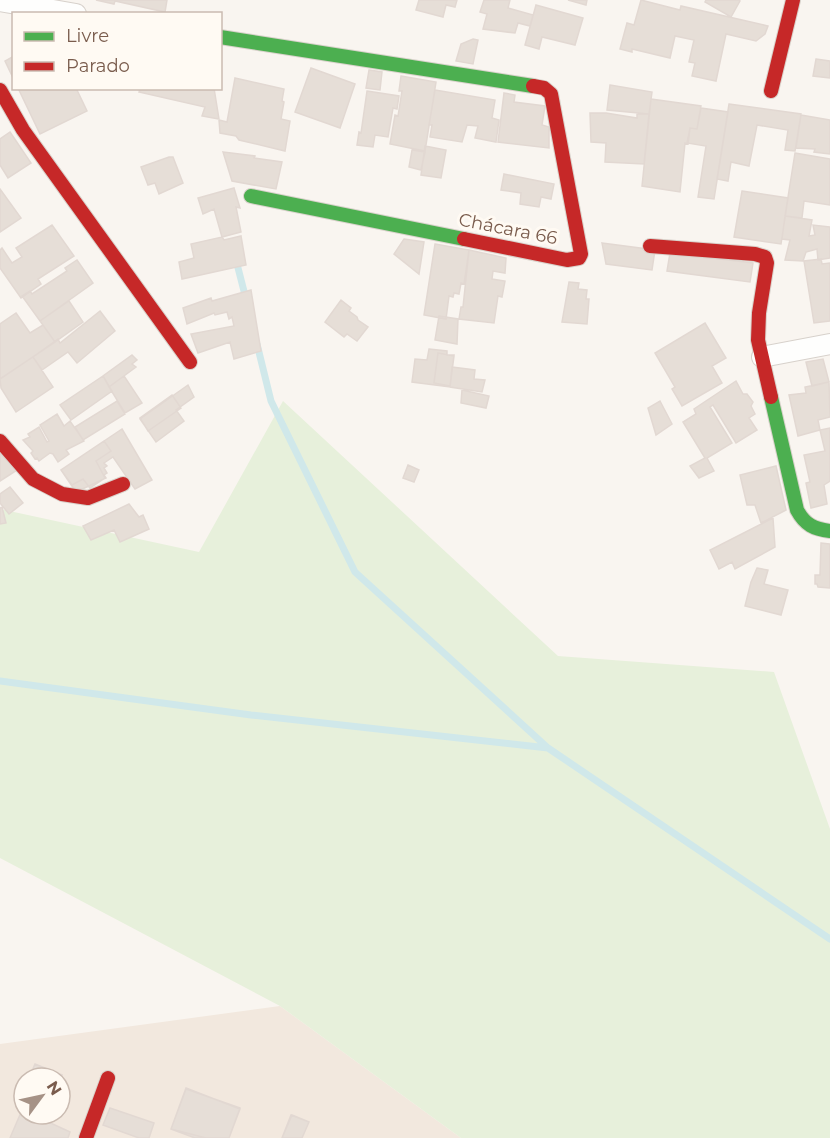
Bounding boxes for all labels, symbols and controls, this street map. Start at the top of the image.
legend [12,12,222,90]
text: Livre [66,25,109,47]
text: Parado [66,55,130,77]
street label: Chácara 66 [457,209,559,249]
north arrow [12,1066,72,1126]
text: N [43,1078,66,1099]

